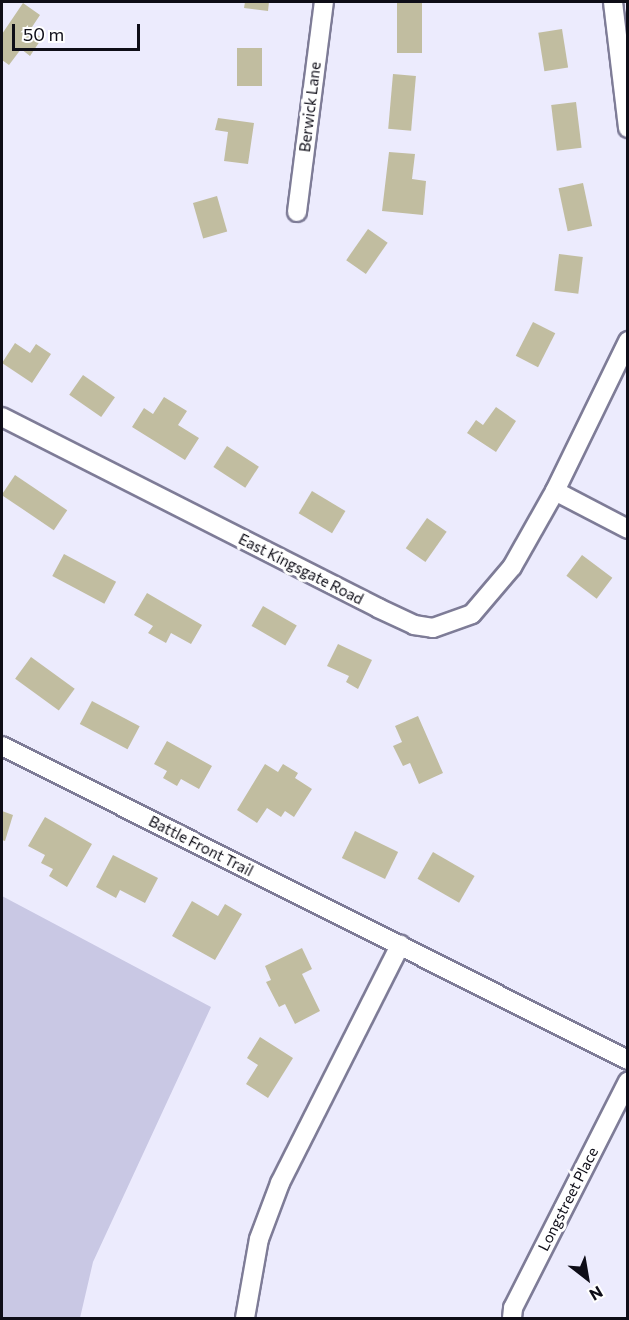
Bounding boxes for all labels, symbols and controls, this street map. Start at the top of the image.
scale bar [15,12,142,50]
text: 50 m [23,23,64,45]
street label: Berwick Lane [296,61,324,153]
street label: East Kingsgate Road [236,530,366,608]
street label: Battle Front Trail [146,812,256,880]
street label: Longstreet Place [534,1144,602,1254]
north arrow [557,1248,617,1308]
text: N [586,1283,607,1305]

